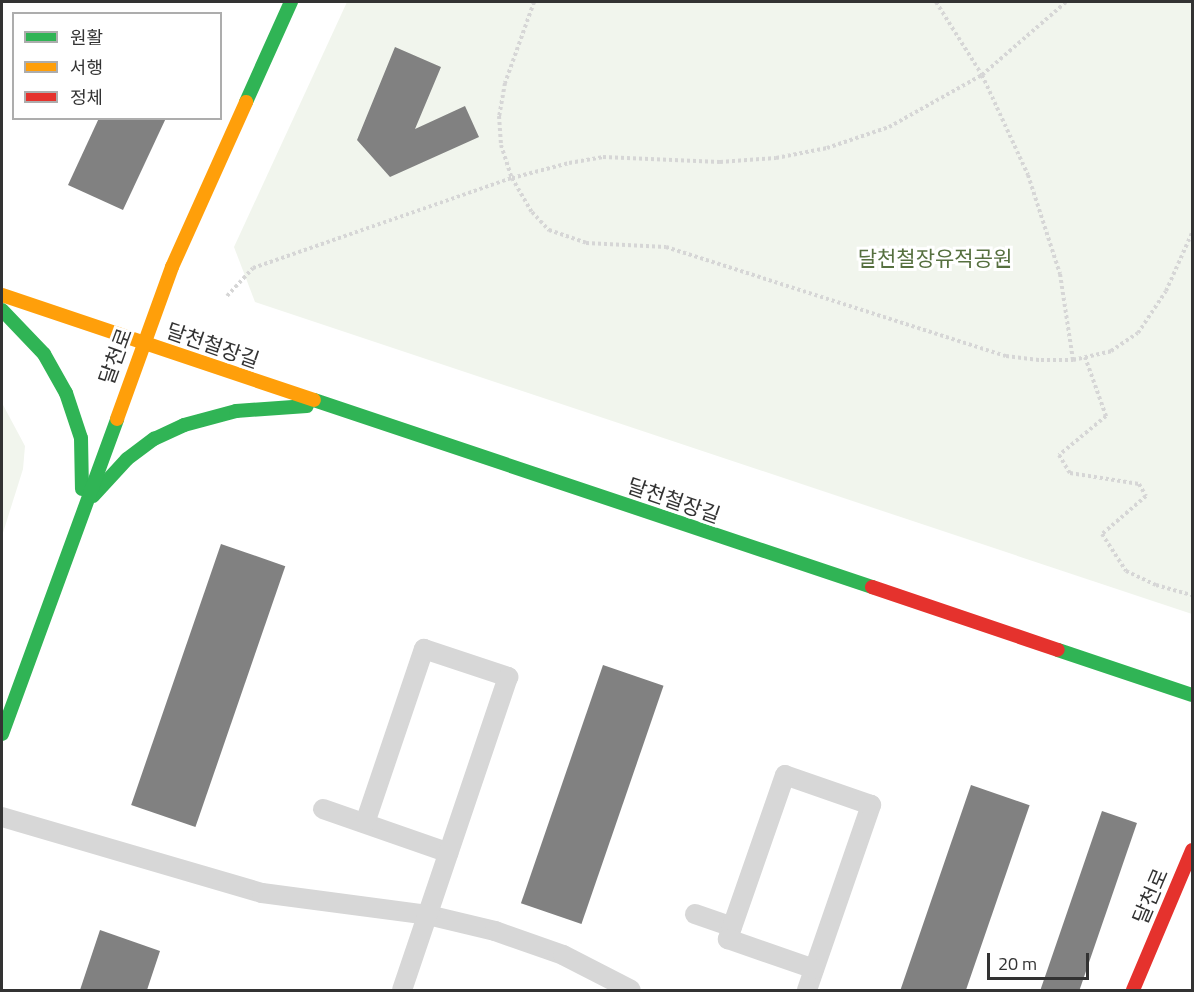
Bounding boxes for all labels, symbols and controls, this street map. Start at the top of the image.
legend [12,12,222,120]
text: 원활 [70,24,103,51]
text: 서행 [70,54,103,81]
text: 정체 [70,84,103,111]
park label: 달천철장유적공원 [858,245,1012,271]
street label: 달천철장길 [163,317,263,373]
street label: 달천로 [93,324,137,388]
street label: 달천철장길 [624,472,724,528]
street label: 달천로 [1127,864,1173,928]
scale bar [990,941,1092,979]
text: 20 m [998,950,1037,977]

